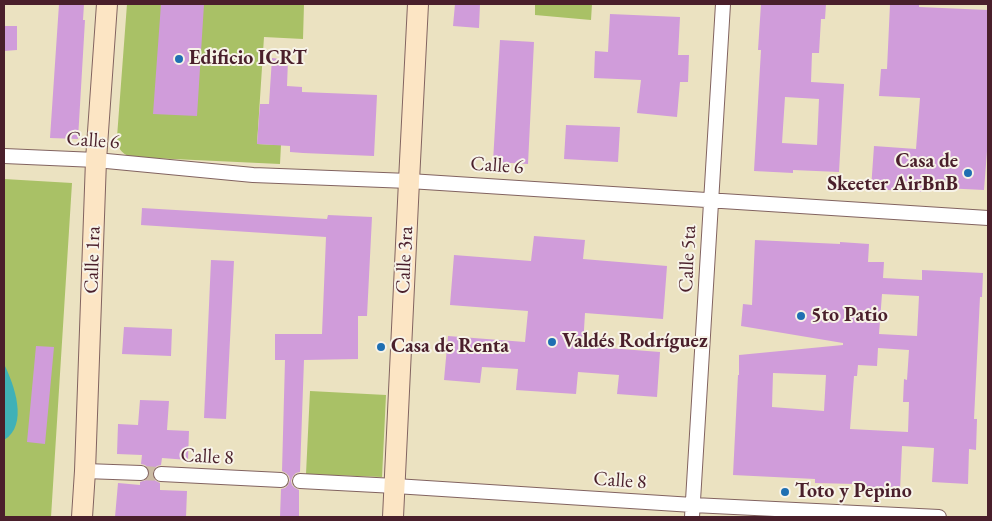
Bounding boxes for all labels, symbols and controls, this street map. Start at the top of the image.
place label: Edificio ICRT [189,47,307,71]
marker: Edificio ICRT [173,53,185,65]
street label: Calle 6 [66,127,120,155]
place label: Casa de Skeeter AirBnB [827,150,958,197]
street label: Calle 6 [470,152,524,180]
marker: Casa de Skeeter AirBnB [962,167,974,179]
street label: Calle 3ra [391,225,419,295]
street label: Calle 5ta [674,225,702,293]
street label: Calle 1ra [80,226,106,294]
place label: 5to Patio [811,304,888,328]
marker: 5to Patio [795,310,807,322]
place label: Valdés Rodríguez [562,330,708,354]
place label: Casa de Renta [391,335,509,359]
marker: Valdés Rodríguez [546,336,558,348]
marker: Casa de Renta [375,341,387,353]
street label: Calle 8 [180,444,234,470]
street label: Calle 8 [593,467,647,495]
place label: Toto y Pepino [795,480,912,504]
marker: Toto y Pepino [779,486,791,498]

